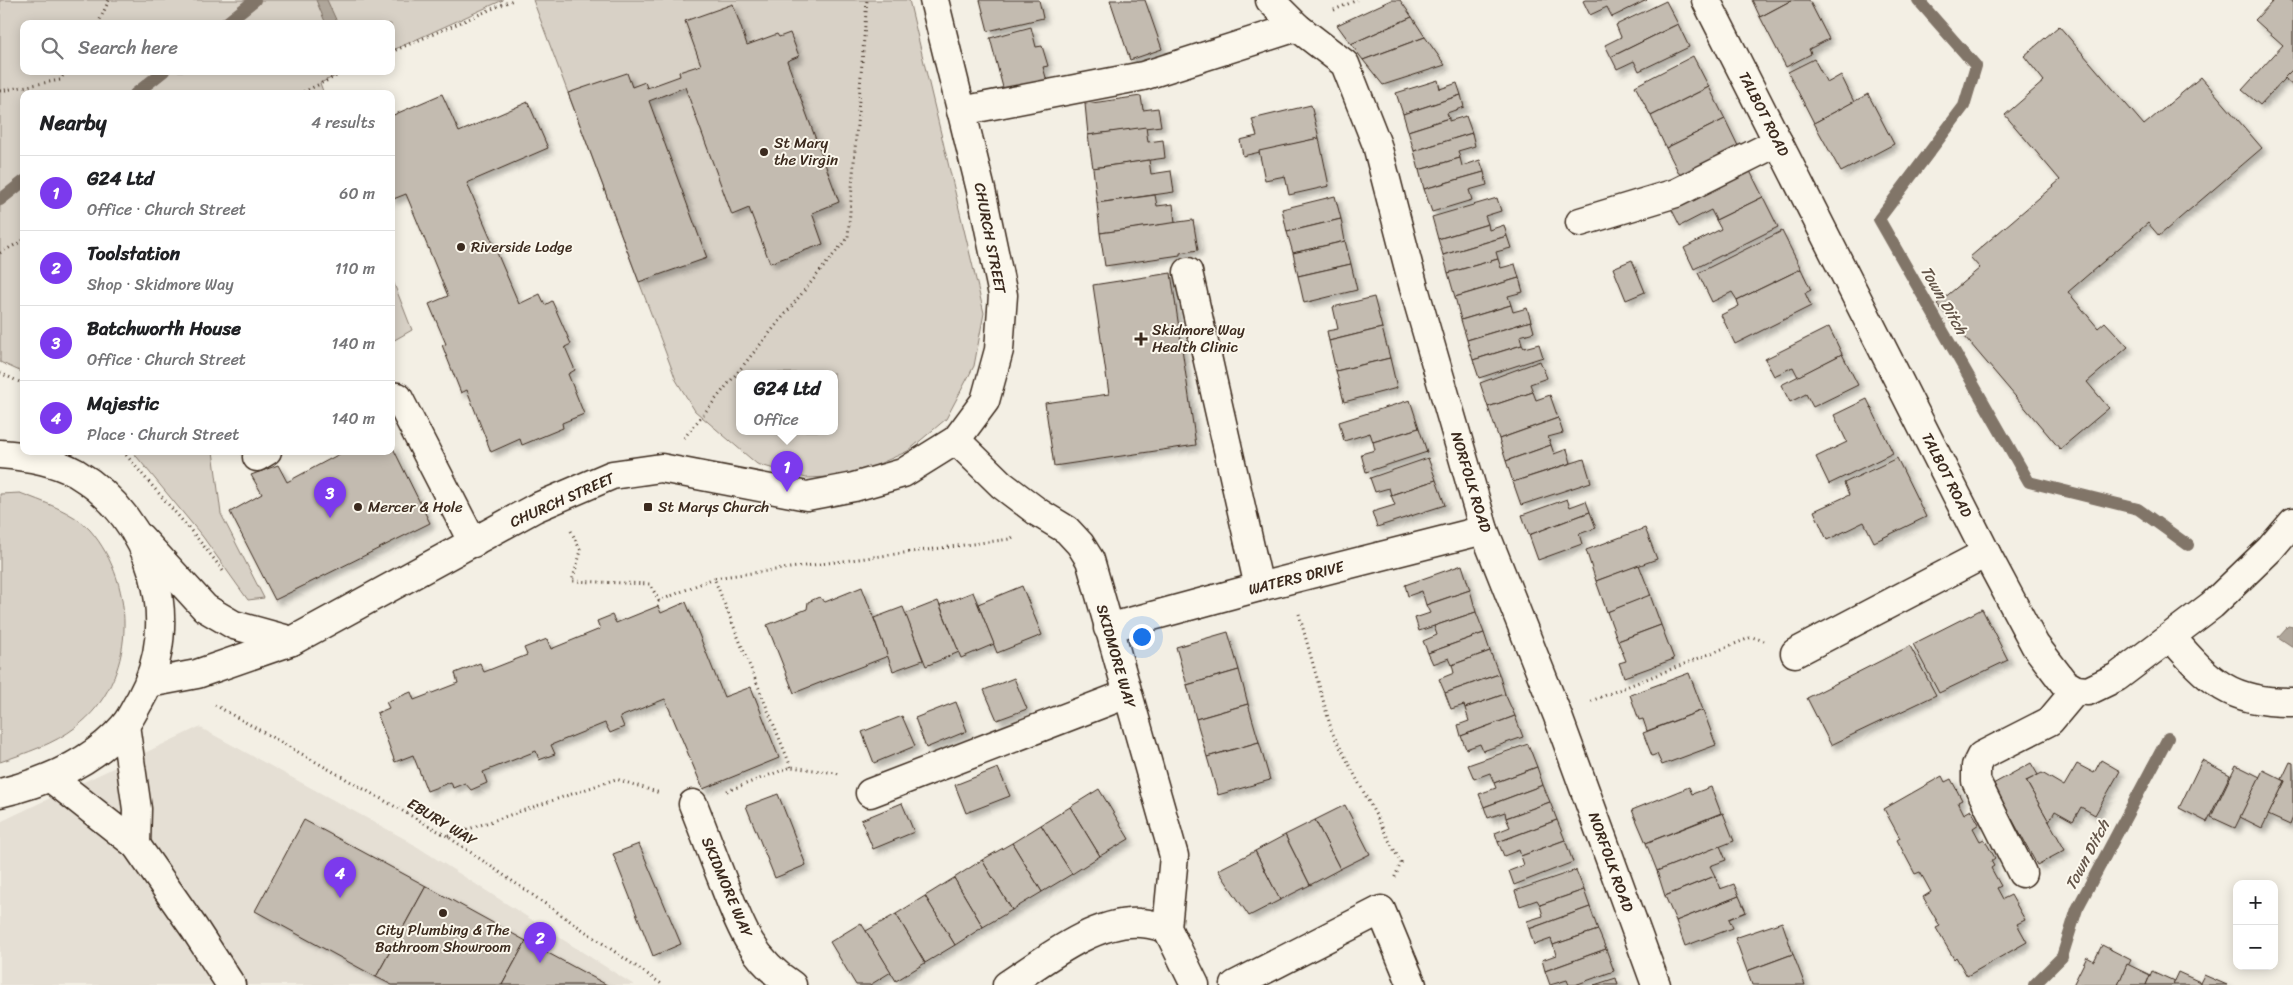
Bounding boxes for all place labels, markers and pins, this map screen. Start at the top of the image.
place label: St Mary the Virgin [774,130,838,173]
marker: St Mary the Virgin [758,146,770,158]
place label: Riverside Lodge [471,234,572,260]
marker: Riverside Lodge [455,241,467,253]
place label: Skidmore Way Health Clinic [1152,317,1245,360]
marker: Skidmore Way Health Clinic [1134,332,1148,346]
pin: 1 [771,451,803,492]
pin: 3 [314,477,346,518]
place label: Mercer & Hole [368,494,463,520]
place label: St Marys Church [658,494,769,520]
marker: Mercer & Hole [352,501,364,513]
marker: St Marys Church [642,501,654,513]
pin: 4 [324,857,356,898]
marker: City Plumbing & The Bathroom Showroom [437,907,449,919]
place label: City Plumbing & The Bathroom Showroom [375,917,511,960]
pin: 2 [524,922,556,963]

